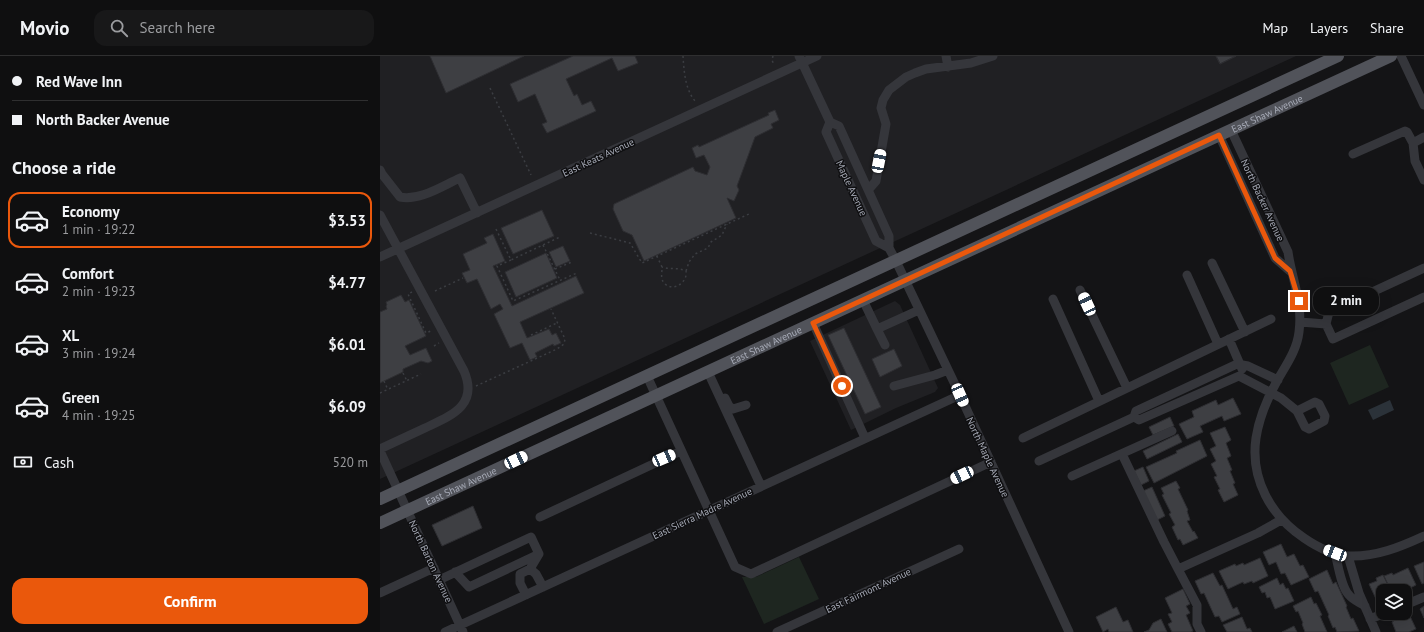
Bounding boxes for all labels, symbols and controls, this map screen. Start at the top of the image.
search box [94,10,374,46]
text: Movio [20,16,70,40]
icon: search [108,17,130,39]
text: Search here [140,18,215,37]
text: Map [1262,19,1288,37]
text: Layers [1310,19,1348,37]
text: Share [1370,19,1404,37]
text: Red Wave Inn [36,72,122,91]
street label: East Shaw Avenue [1229,92,1305,136]
text: North Backer Avenue [36,110,170,129]
street label: East Keats Avenue [560,135,636,180]
car [871,148,887,174]
text: Choose a ride [12,156,116,179]
street label: North Backer Avenue [1238,157,1287,243]
street label: Maple Avenue [833,158,870,218]
icon: car [14,202,50,238]
text: Economy [62,202,120,221]
text: $3.53 [328,211,366,230]
text: 1 min · 19:22 [62,221,135,238]
icon: car [14,264,50,300]
text: Comfort [62,264,114,283]
text: $4.77 [328,273,366,292]
text: 2 min · 19:23 [62,283,135,300]
callout: 2 min [1313,287,1379,315]
car [1076,291,1098,317]
route end [1290,292,1308,310]
text: 2 min [1330,292,1362,309]
street label: East Shaw Avenue [728,323,804,367]
icon: car [14,326,50,362]
text: XL [62,326,79,345]
text: $6.01 [328,335,366,354]
text: 3 min · 19:24 [62,345,135,362]
route start [833,377,851,395]
car [950,382,970,408]
icon: car [14,388,50,424]
text: Green [62,388,100,407]
text: $6.09 [328,397,366,416]
text: 4 min · 19:25 [62,407,135,424]
street label: North Maple Avenue [963,415,1012,499]
car [651,448,677,468]
car [503,449,529,471]
icon: cash [12,451,34,473]
text: Cash [44,453,74,472]
text: 520 m [333,454,368,471]
street label: East Shaw Avenue [423,464,499,508]
car [949,464,975,486]
street label: East Sierra Madre Avenue [650,485,754,542]
street label: North Barton Avenue [406,518,455,605]
car [1322,543,1348,563]
street label: East Fairmont Avenue [823,565,913,616]
button: Confirm [12,578,368,624]
map controls [1376,584,1412,620]
button: layers [1376,584,1412,620]

